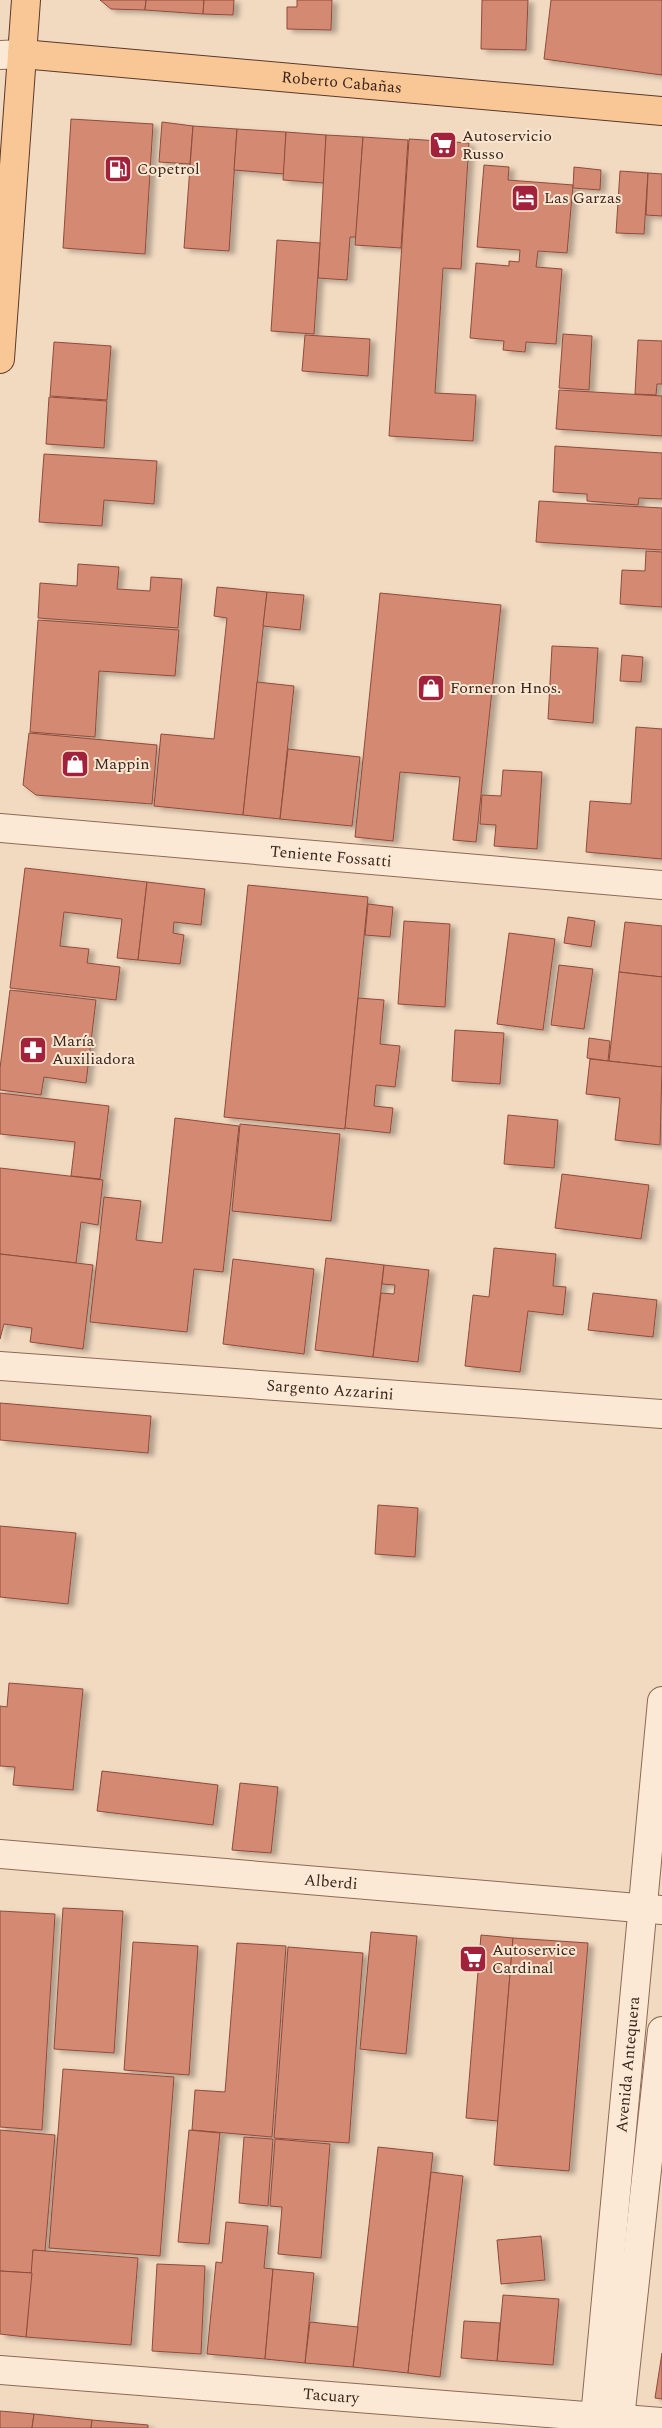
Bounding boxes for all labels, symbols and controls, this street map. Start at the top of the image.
street label: Roberto Cabañas [280,65,403,100]
place label: Autoservicio Russo [462,124,552,166]
supermarket icon: Autoservicio Russo [428,130,458,160]
fuel station icon: Copetrol [103,154,133,184]
place label: Copetrol [137,157,200,181]
hotel icon: Las Garzas [510,183,540,213]
place label: Las Garzas [544,186,622,210]
shop icon: Forneron Hnos. [416,673,446,703]
place label: Forneron Hnos. [450,676,561,700]
shop icon: Mappin [60,749,90,779]
place label: Mappin [94,752,150,776]
street label: Teniente Fossatti [269,839,393,874]
place label: María Auxiliadora [52,1029,135,1071]
pharmacy icon: María Auxiliadora [18,1035,48,1065]
street label: Sargento Azzarini [266,1373,395,1407]
street label: Alberdi [303,1868,359,1896]
place label: Autoservice Cardinal [492,1938,576,1980]
supermarket icon: Autoservice Cardinal [458,1944,488,1974]
street label: Avenida Antequera [610,1995,646,2134]
street label: Tacuary [302,2382,361,2410]

